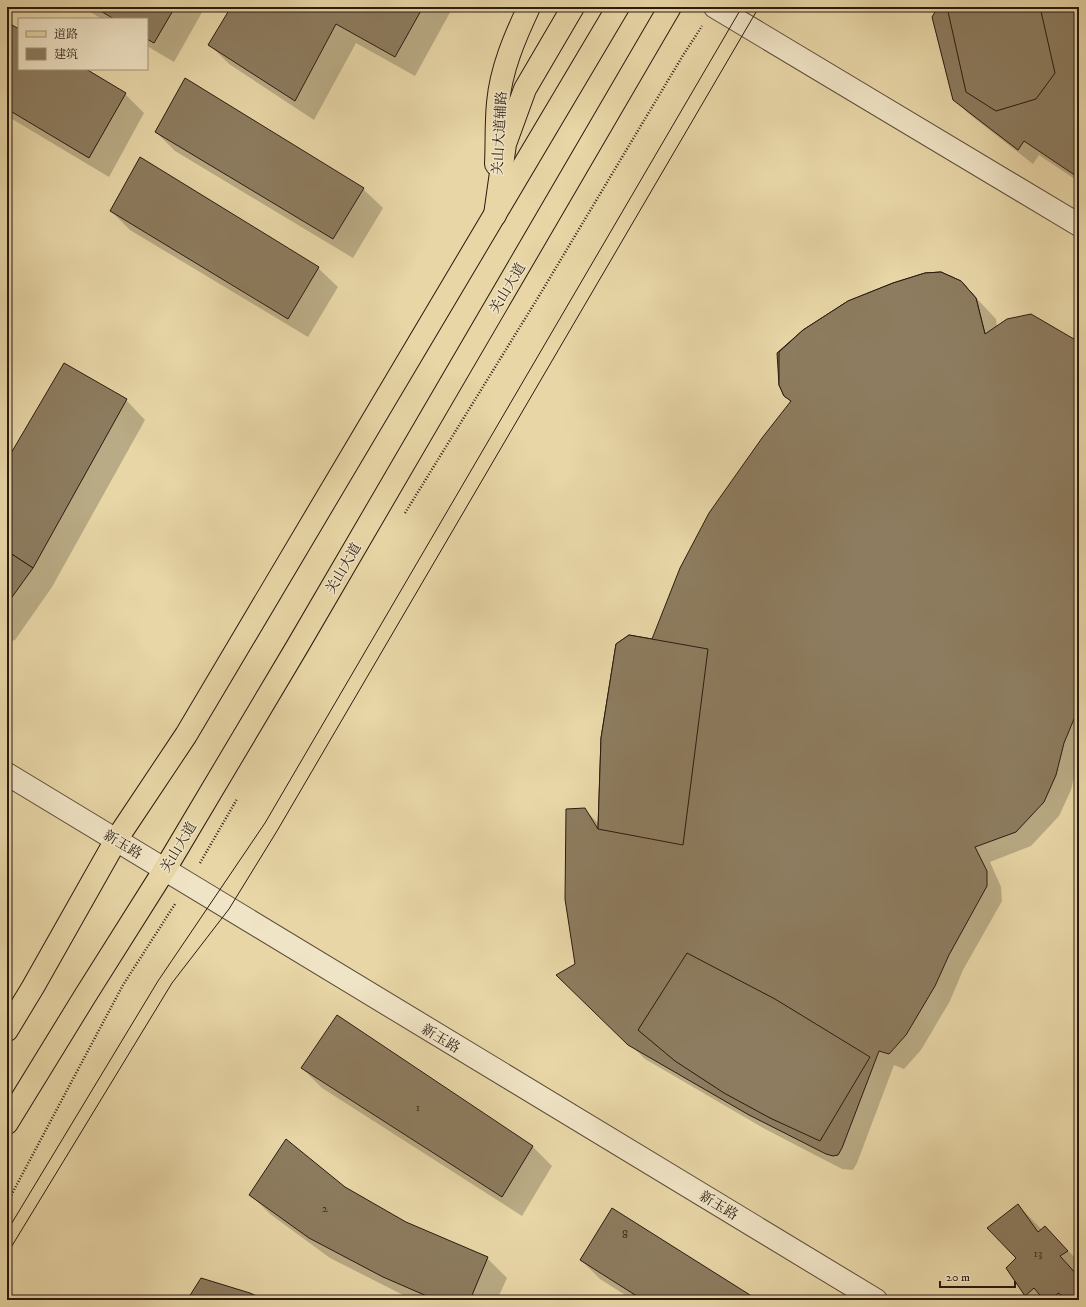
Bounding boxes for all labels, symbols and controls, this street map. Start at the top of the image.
legend [18,18,148,70]
text: 道路 [54,27,78,42]
text: 建筑 [54,47,78,62]
street label: 关山大道辅路 [489,91,511,175]
street label: 关山大道 [486,260,530,317]
street label: 关山大道 [322,540,366,597]
street label: 关山大道 [157,819,201,876]
street label: 新玉路 [100,826,145,863]
street label: 新玉路 [418,1020,463,1057]
house number: 1 [416,1100,420,1115]
street label: 新玉路 [696,1187,741,1224]
house number: 2 [322,1201,328,1216]
house number: 8 [622,1227,628,1242]
house number: 13 [1034,1246,1042,1261]
scale bar [940,1263,1015,1289]
text: 20 m [946,1270,970,1285]

